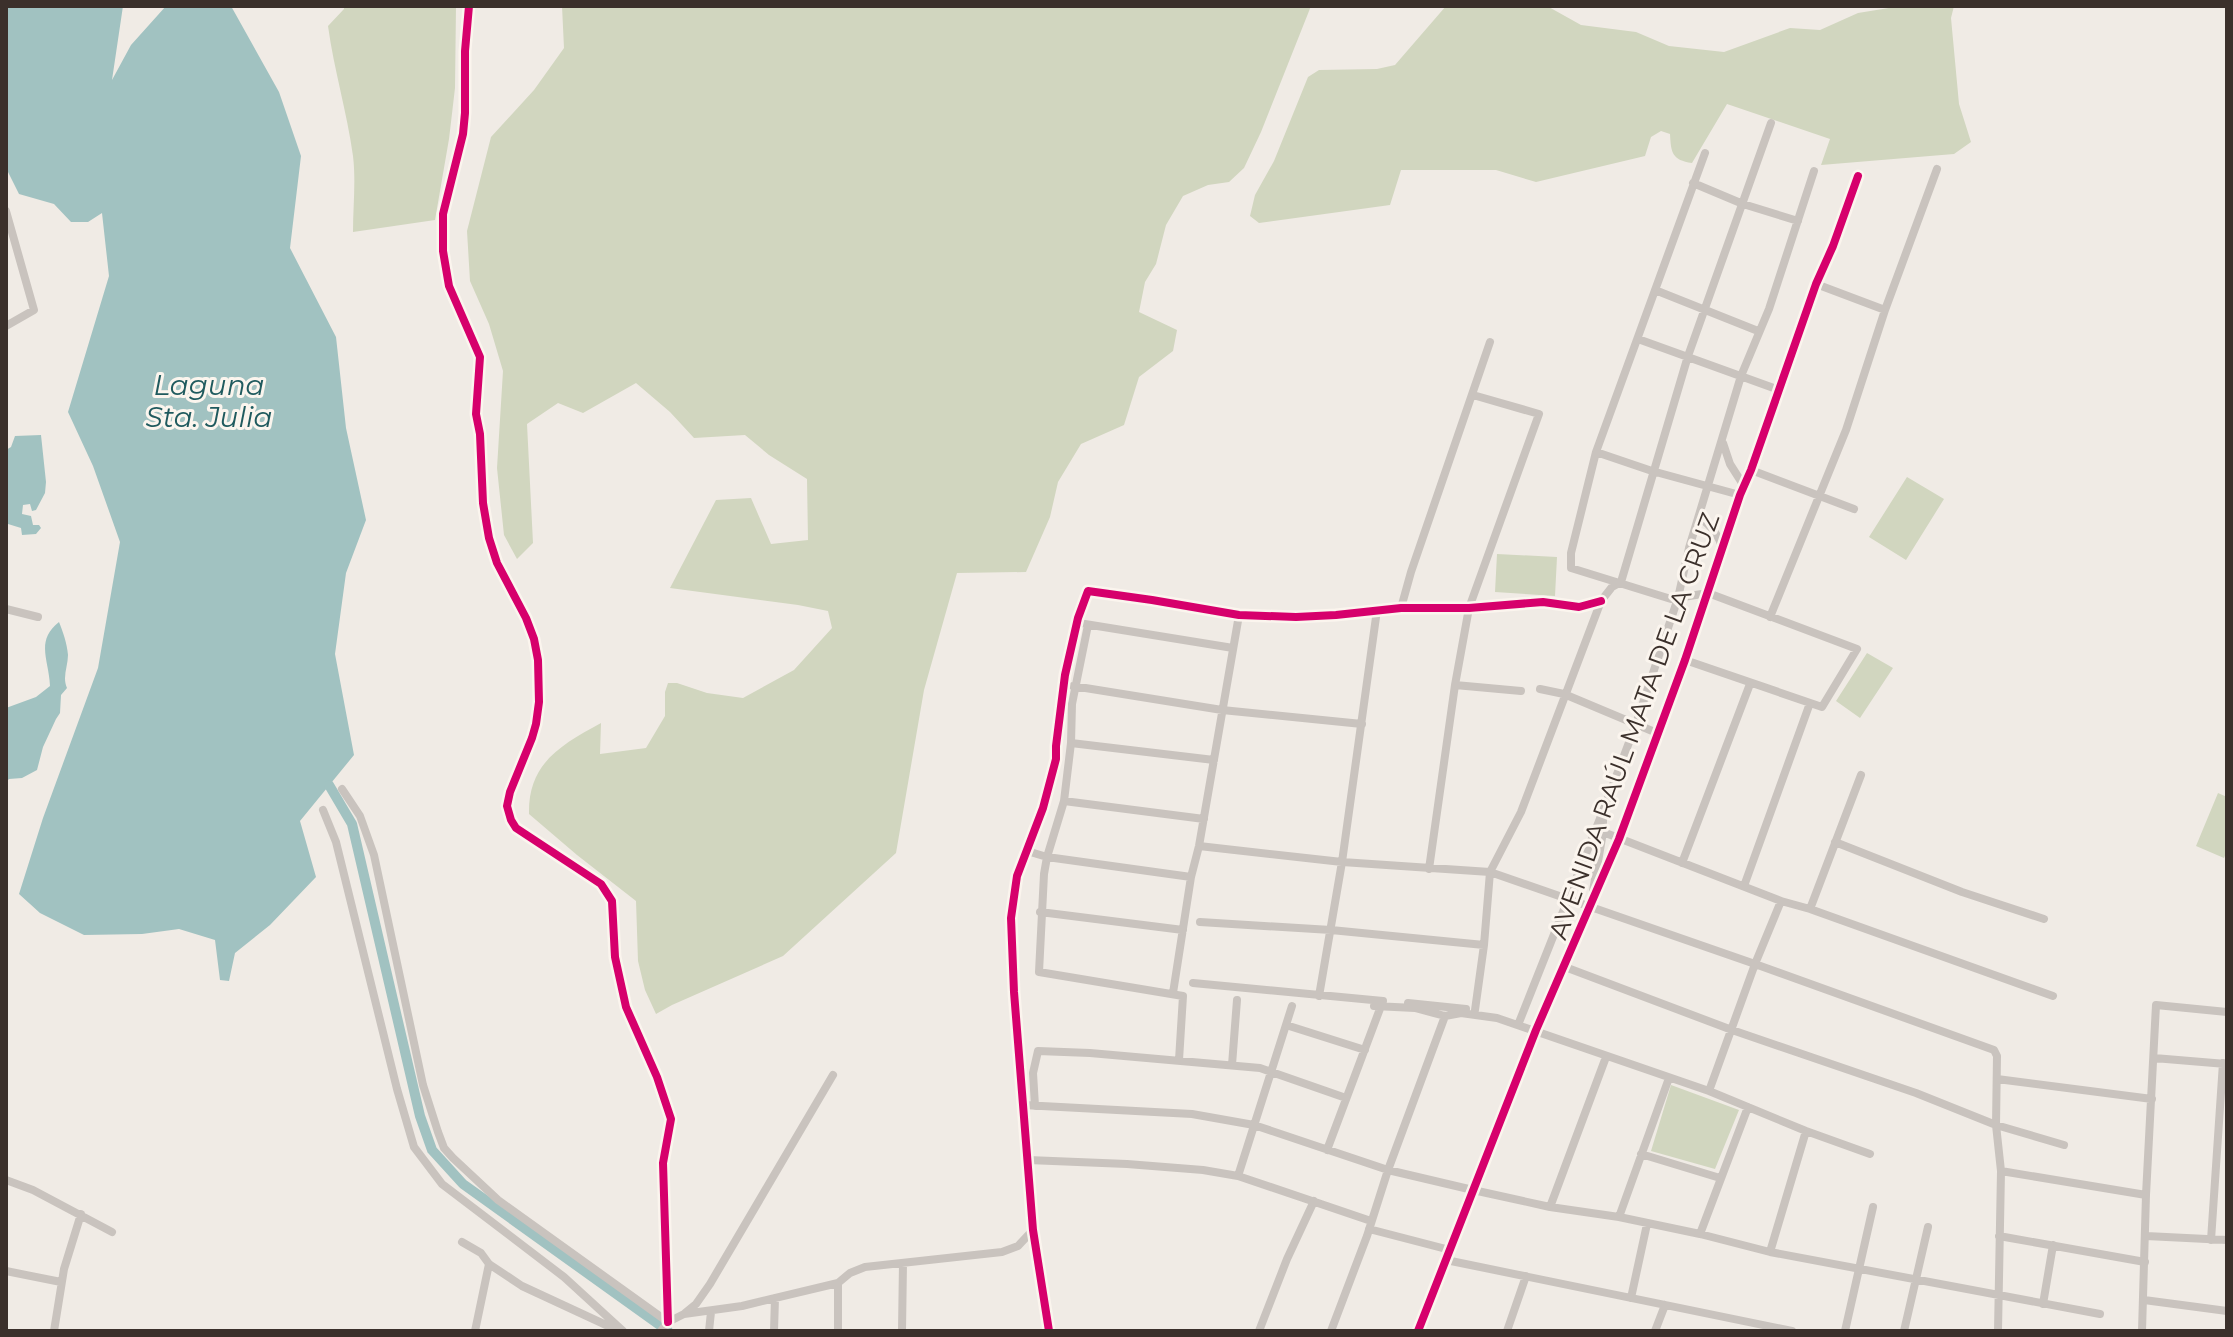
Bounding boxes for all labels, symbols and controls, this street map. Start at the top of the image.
water label: Laguna Sta. Julia [146,368,272,434]
street label: AVENIDA RAÚL MATA DE LA CRUZ [1542,508,1726,944]

